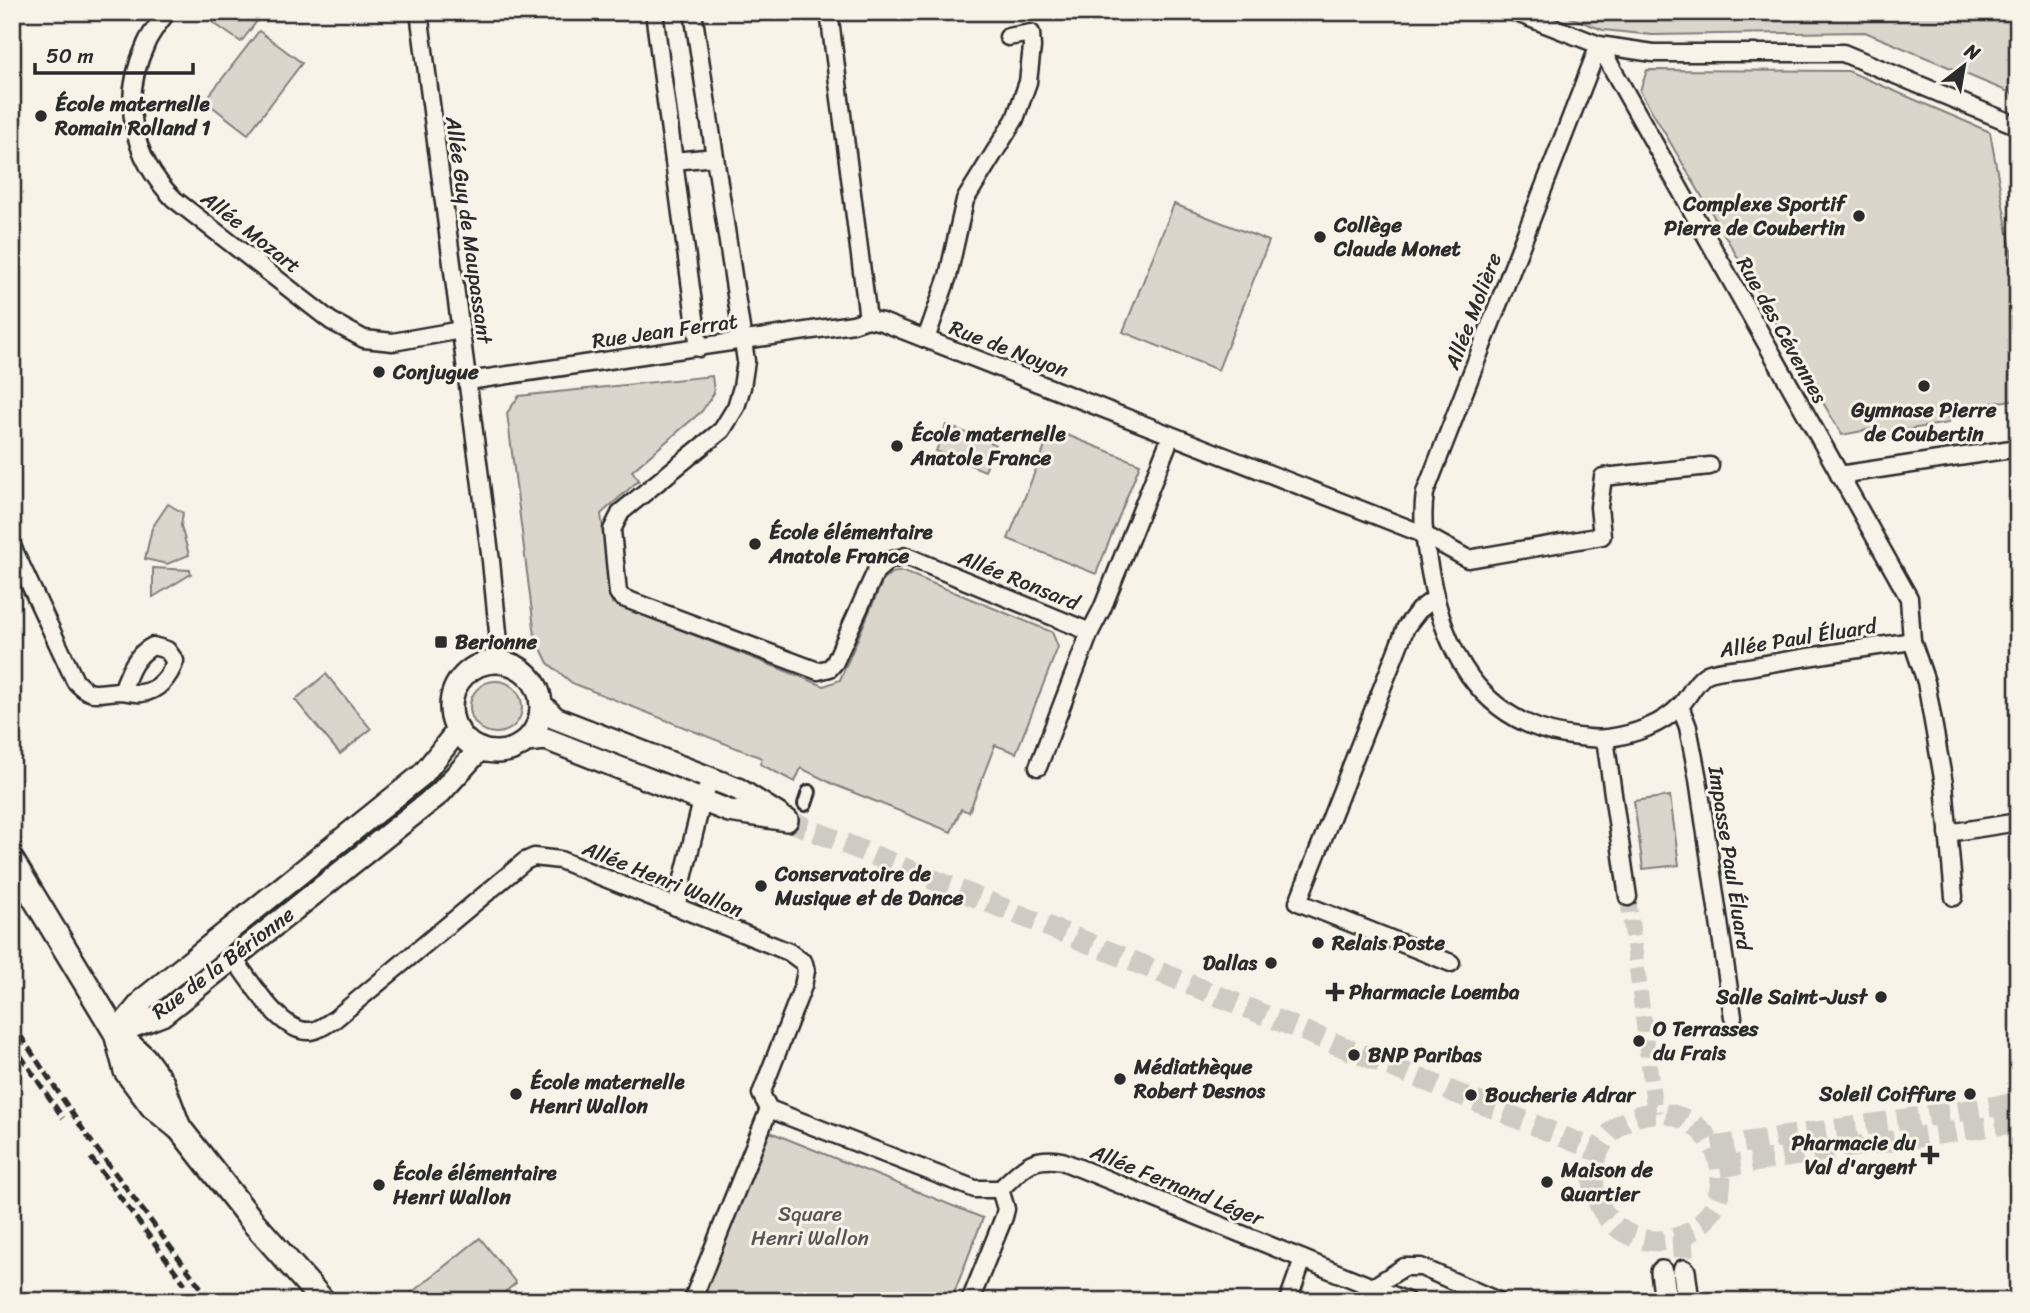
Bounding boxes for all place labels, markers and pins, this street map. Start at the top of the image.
place label: École maternelle Romain Rolland 1 [54,85,210,147]
marker: École maternelle Romain Rolland 1 [33,108,49,124]
place label: Complexe Sportif Pierre de Coubertin [1664,185,1848,247]
place label: Collège Claude Monet [1333,206,1462,268]
marker: Complexe Sportif Pierre de Coubertin [1851,208,1867,224]
marker: Collège Claude Monet [1312,229,1328,245]
place label: Conjugue [392,353,479,391]
marker: Conjugue [371,364,387,380]
marker: Gymnase Pierre de Coubertin [1916,378,1932,394]
place label: Gymnase Pierre de Coubertin [1850,391,1997,453]
place label: École maternelle Anatole France [910,415,1066,477]
marker: École maternelle Anatole France [889,438,905,454]
place label: École élémentaire Anatole France [768,513,934,575]
marker: École élémentaire Anatole France [747,536,763,552]
place label: Berionne [455,623,538,661]
marker: Berionne [433,634,449,650]
place label: Conservatoire de Musique et de Dance [774,855,964,917]
marker: Conservatoire de Musique et de Dance [753,878,769,894]
place label: Relais Poste [1331,924,1445,962]
marker: Relais Poste [1310,935,1326,951]
place label: Dallas [1203,944,1257,982]
marker: Dallas [1263,955,1279,971]
place label: Pharmacie Loemba [1349,973,1520,1011]
place label: Salle Saint-Just [1715,978,1869,1016]
marker: Pharmacie Loemba [1327,984,1343,1000]
marker: Salle Saint-Just [1873,989,1889,1005]
place label: O Terrasses du Frais [1653,1010,1759,1072]
marker: O Terrasses du Frais [1631,1033,1647,1049]
place label: BNP Paribas [1368,1036,1482,1074]
marker: BNP Paribas [1346,1047,1362,1063]
place label: Médiathèque Robert Desnos [1133,1048,1266,1110]
place label: École maternelle Henri Wallon [529,1063,685,1125]
marker: Médiathèque Robert Desnos [1112,1071,1128,1087]
place label: Soleil Coiffure [1818,1075,1956,1113]
place label: Boucherie Adrar [1485,1076,1636,1114]
marker: École maternelle Henri Wallon [508,1086,524,1102]
marker: Soleil Coiffure [1962,1086,1978,1102]
marker: Boucherie Adrar [1463,1087,1479,1103]
place label: Pharmacie du Val d'argent [1792,1124,1918,1186]
marker: Pharmacie du Val d'argent [1922,1147,1938,1163]
place label: Maison de Quartier [1560,1151,1653,1213]
place label: École élémentaire Henri Wallon [392,1154,558,1216]
marker: Maison de Quartier [1539,1174,1555,1190]
marker: École élémentaire Henri Wallon [371,1177,387,1193]

